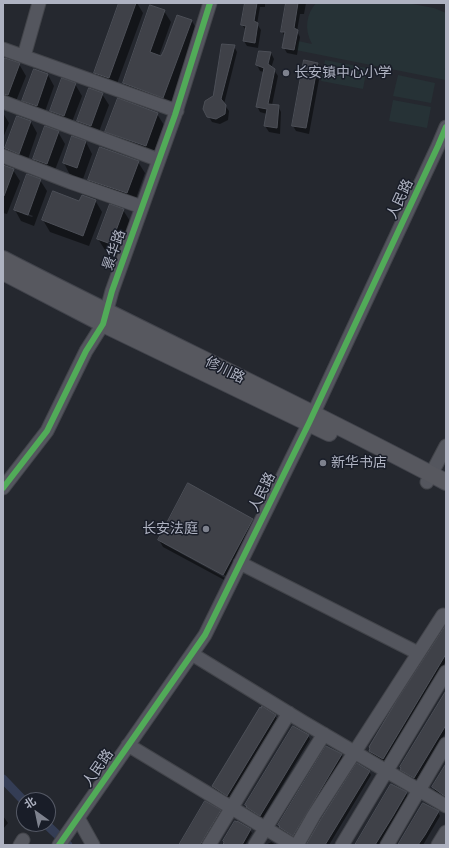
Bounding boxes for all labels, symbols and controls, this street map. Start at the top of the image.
place label: 长安镇中心小学 [294,65,392,81]
marker: 长安镇中心小学 [281,68,291,78]
street label: 人民路 [384,176,416,222]
street label: 景华路 [99,227,129,273]
street label: 修川路 [202,353,248,387]
place label: 新华书店 [331,455,387,471]
marker: 新华书店 [318,458,328,468]
street label: 人民路 [245,469,279,515]
place label: 长安法庭 [142,521,198,537]
marker: 长安法庭 [201,524,211,534]
street label: 人民路 [79,746,117,790]
north arrow [16,792,56,832]
text: 北 [22,795,38,811]

